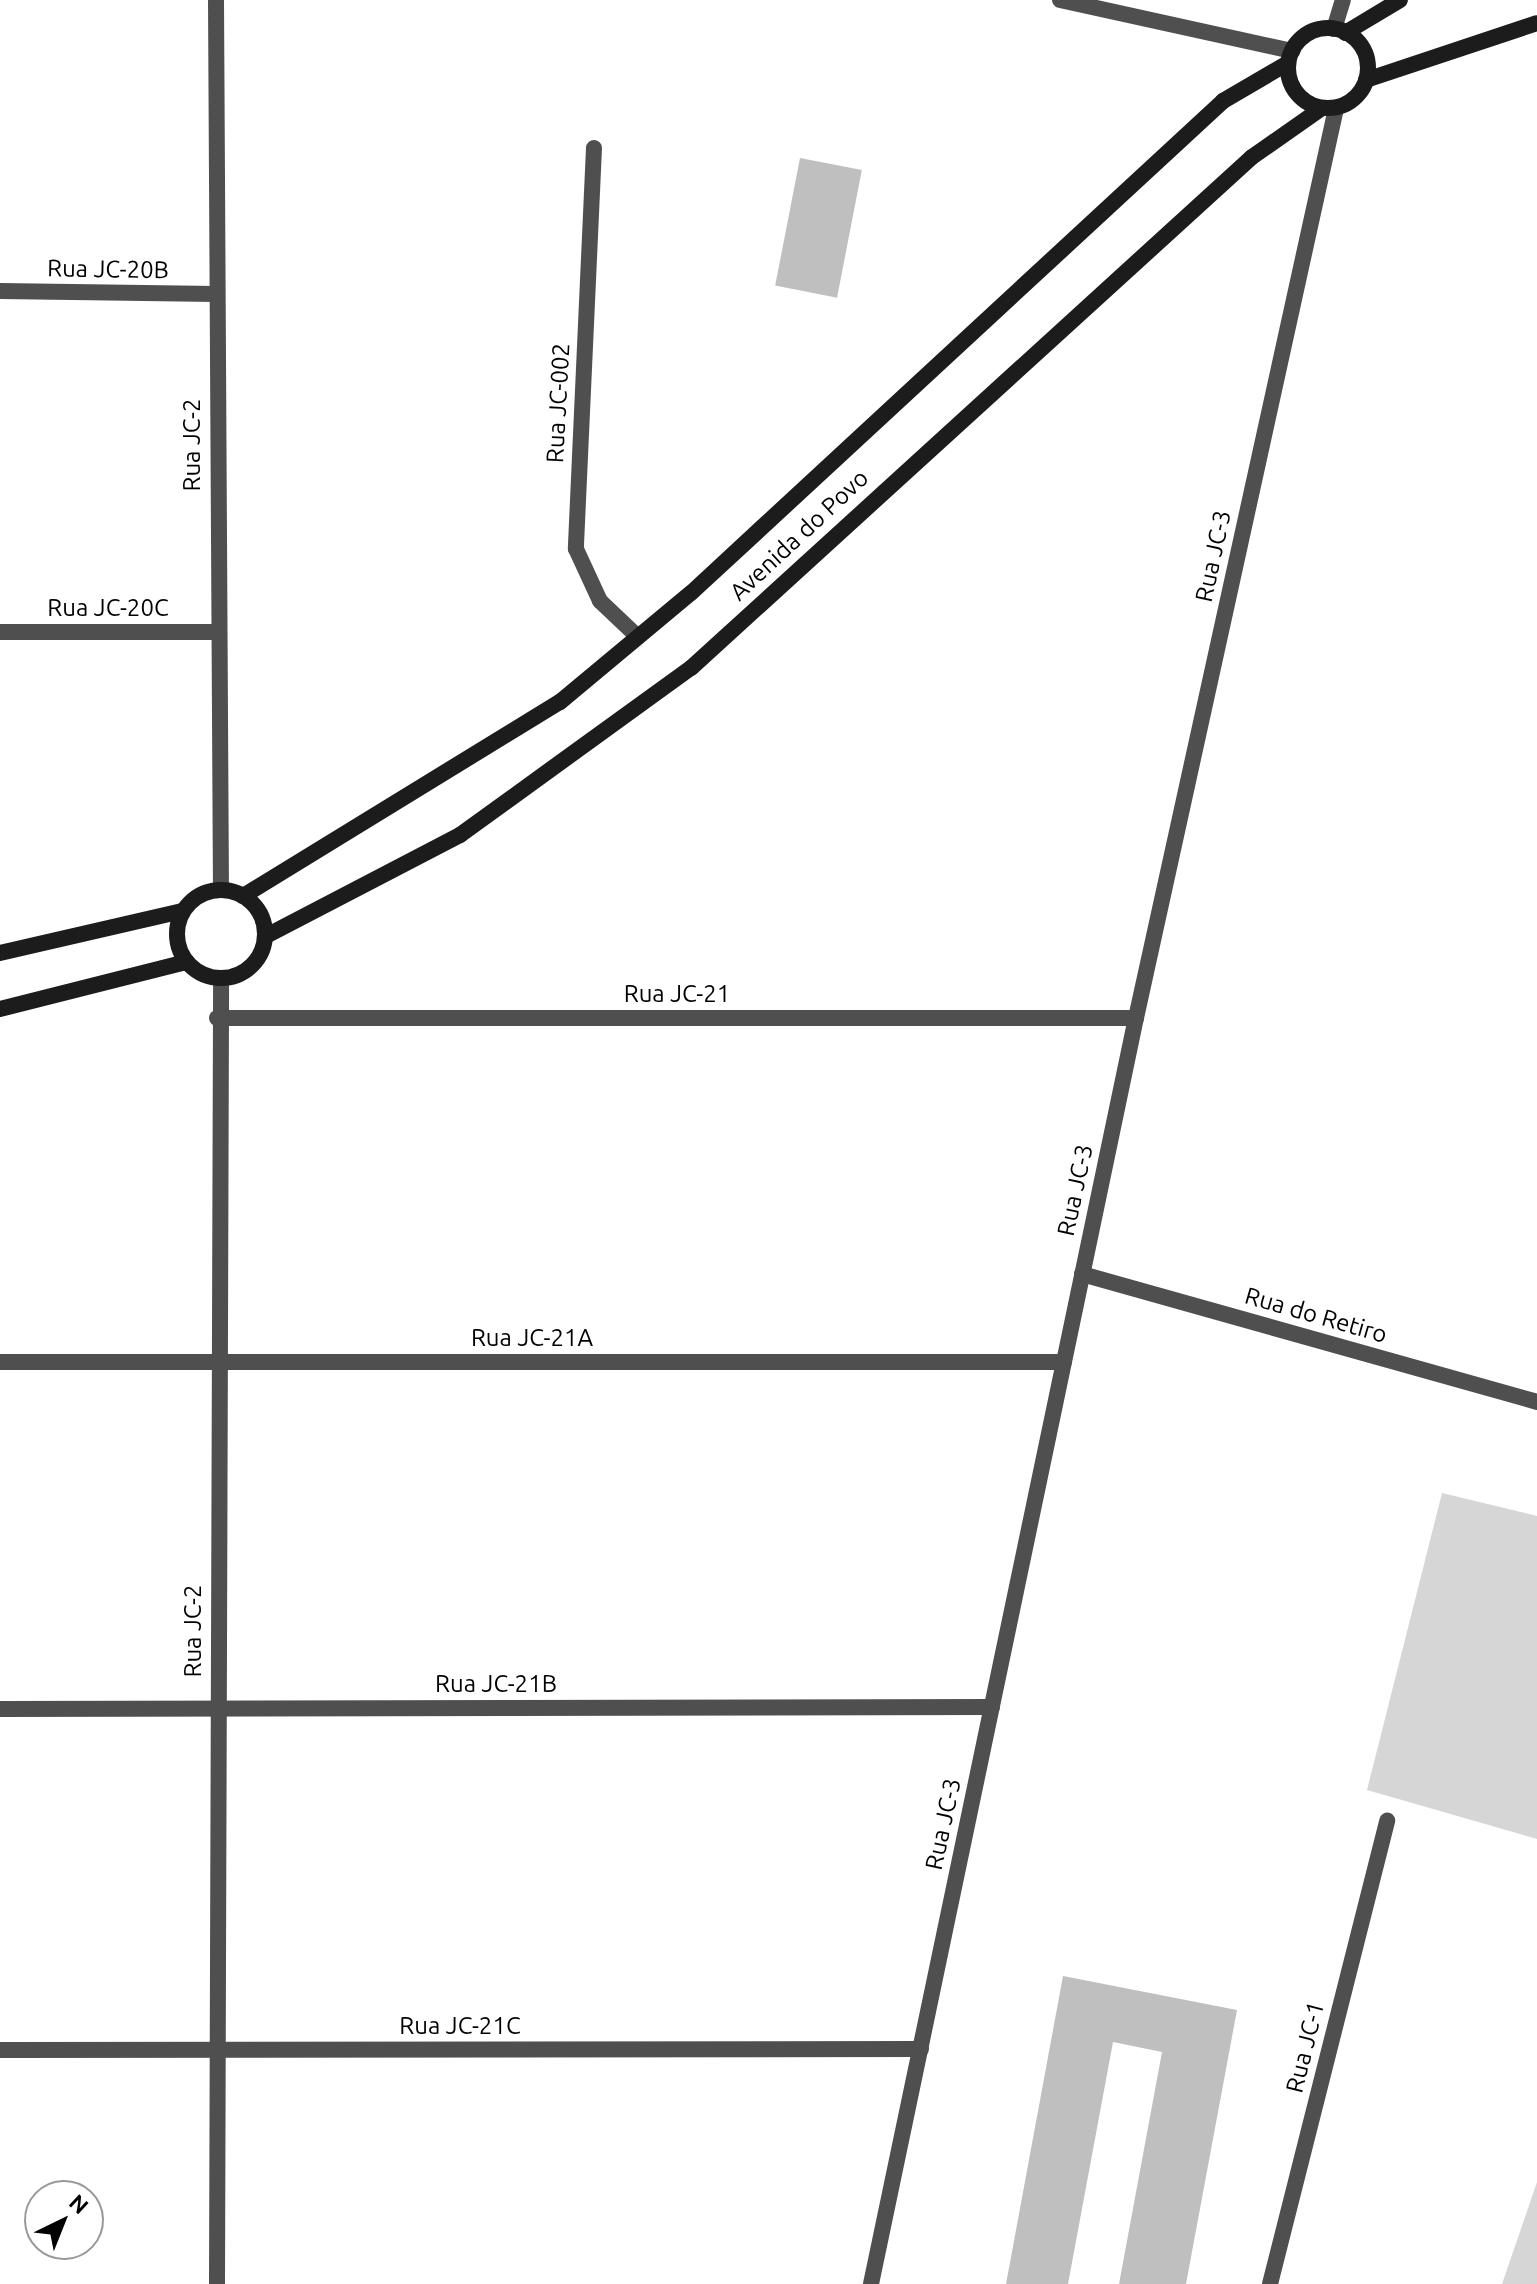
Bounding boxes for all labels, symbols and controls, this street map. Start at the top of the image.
street label: Rua JC-20B [47,254,169,284]
street label: Rua JC-002 [540,342,576,464]
street label: Rua JC-2 [178,398,206,492]
street label: Avenida do Povo [724,463,874,607]
street label: Rua JC-3 [1189,507,1237,605]
street label: Rua JC-20C [47,594,169,622]
street label: Rua JC-21 [624,980,730,1008]
street label: Rua JC-3 [1051,1141,1099,1239]
street label: Rua do Retiro [1242,1281,1390,1349]
street label: Rua JC-21A [471,1324,593,1352]
street label: Rua JC-2 [179,1584,207,1678]
street label: Rua JC-21B [435,1670,557,1698]
street label: Rua JC-3 [919,1775,967,1873]
street label: Rua JC-1 [1280,1998,1330,2096]
street label: Rua JC-21C [399,2012,521,2040]
north arrow [24,2180,104,2260]
text: N [65,2189,94,2218]

